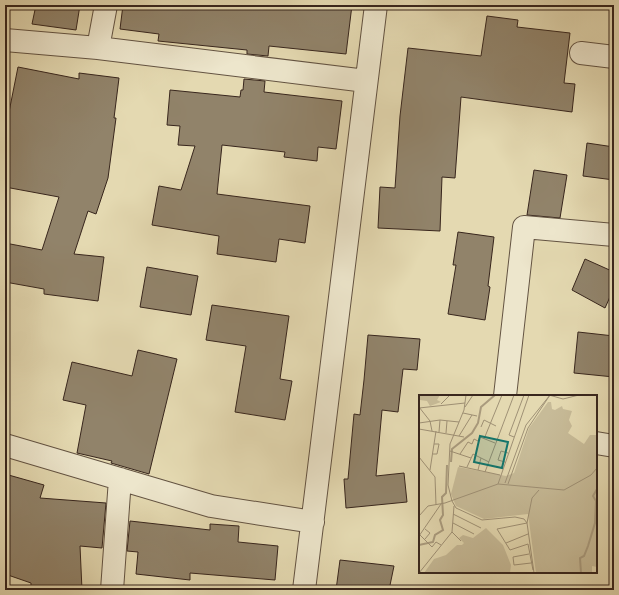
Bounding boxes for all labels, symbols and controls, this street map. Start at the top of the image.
inset map [419,395,597,573]

